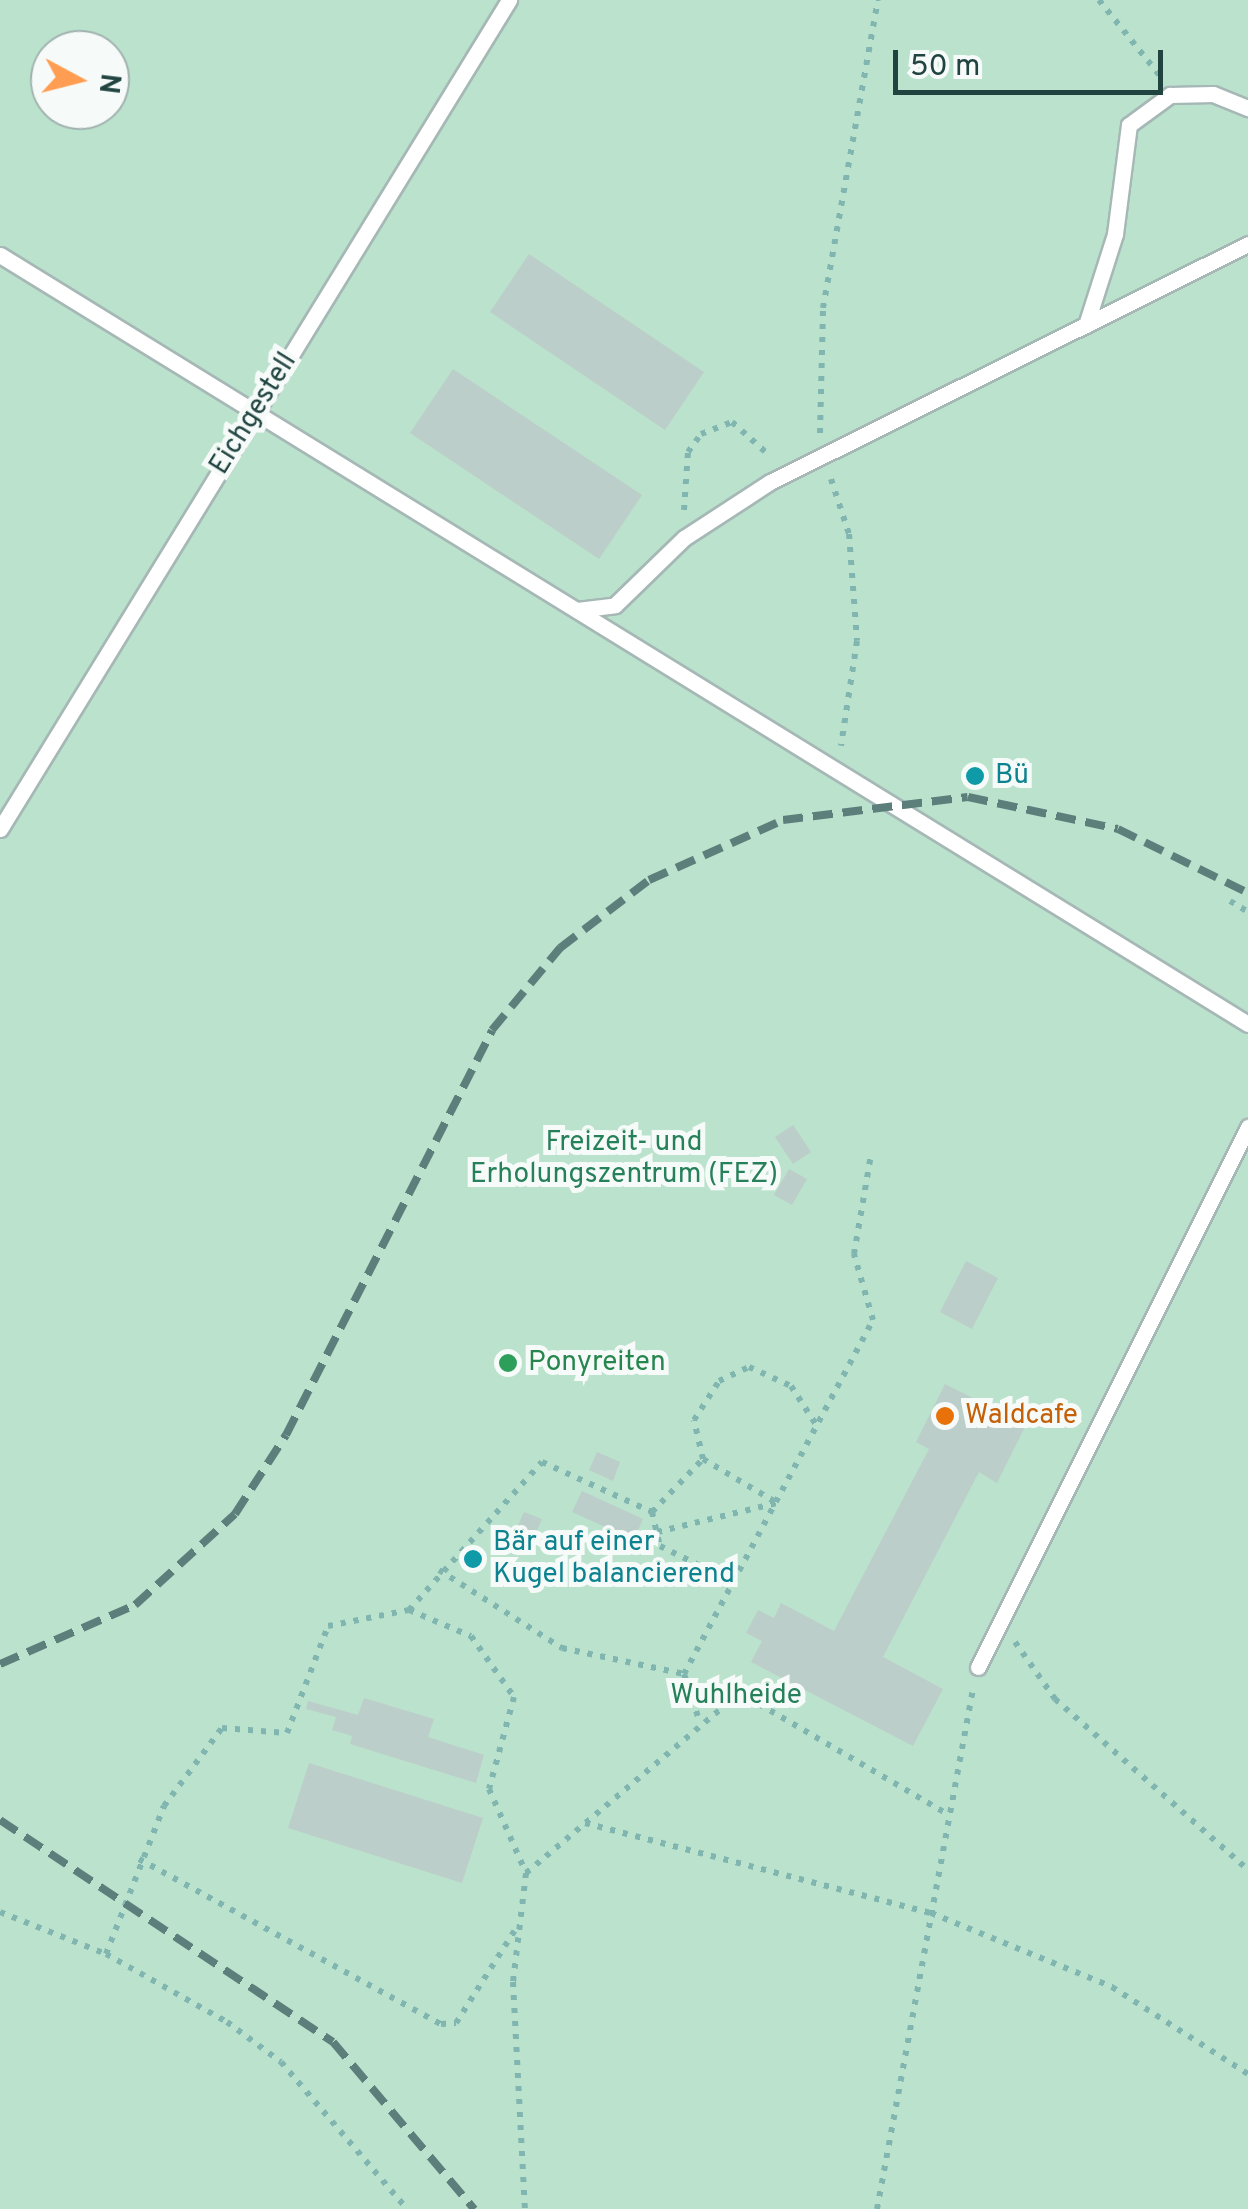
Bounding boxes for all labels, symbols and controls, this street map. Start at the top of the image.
north arrow [30,30,130,130]
scale bar [898,30,1168,92]
text: 50 m [910,49,980,86]
text: N [89,71,127,96]
street label: Eichgestell [203,347,305,481]
place label: Bü [995,759,1029,793]
marker: Bü [964,765,986,787]
park label: Freizeit- und Erholungszentrum (FEZ) [470,1126,778,1192]
place label: Ponyreiten [528,1346,666,1380]
marker: Ponyreiten [497,1352,519,1374]
place label: Waldcafe [965,1399,1078,1433]
marker: Waldcafe [934,1405,956,1427]
place label: Bär auf einer Kugel balancierend [493,1526,735,1592]
marker: Bär auf einer Kugel balancierend [462,1548,484,1570]
park label: Wuhlheide [670,1679,802,1713]

